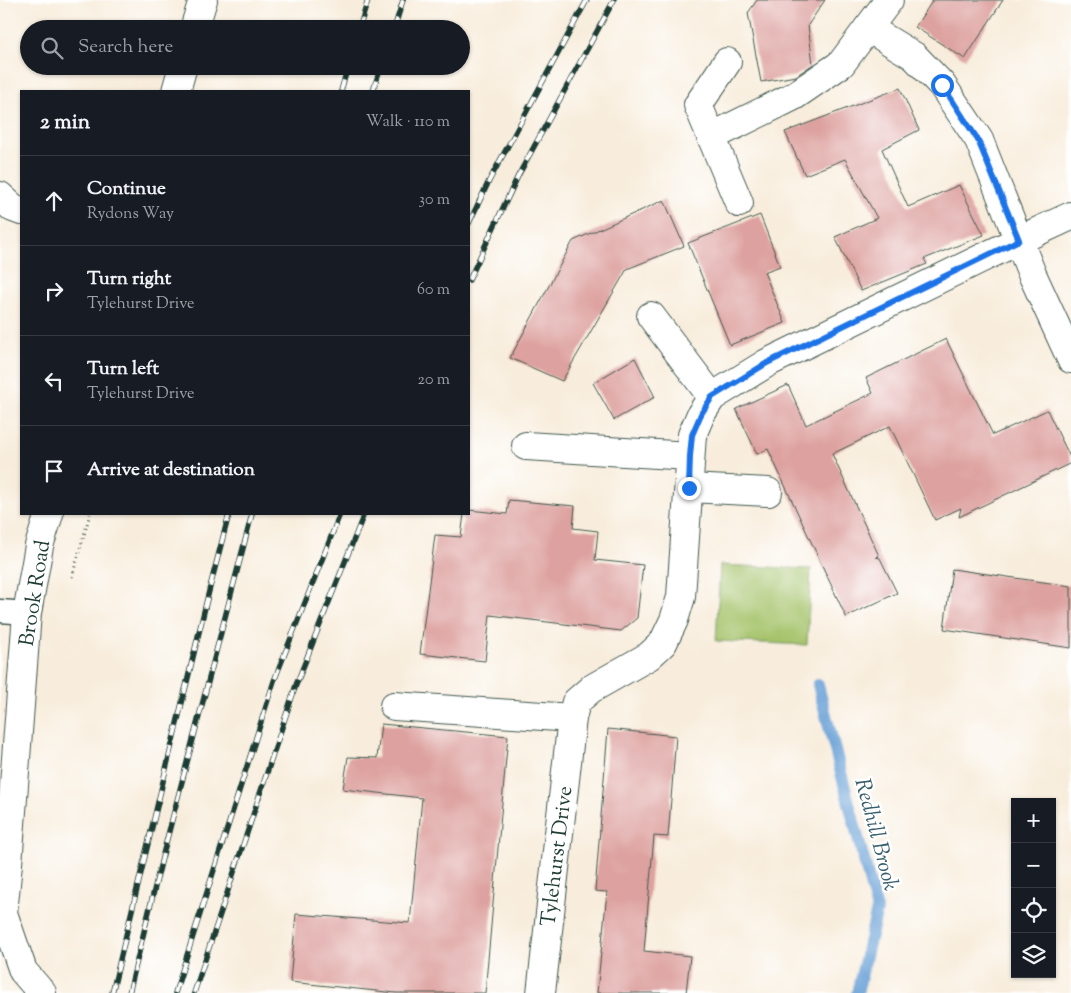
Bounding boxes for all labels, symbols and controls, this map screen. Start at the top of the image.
search box [20,20,470,75]
icon: search [38,34,66,62]
text: Search here [78,34,173,61]
route start [931,74,954,97]
text: 2 min [40,108,90,138]
text: Walk · 110 m [366,111,450,134]
text: Continue [87,176,166,203]
icon: ahead [40,187,68,215]
text: 30 m [419,189,450,212]
text: Rydons Way [87,203,174,226]
text: Turn right [87,266,171,293]
icon: right [40,277,68,305]
text: 60 m [417,279,450,302]
text: Tylehurst Drive [87,293,195,316]
text: Turn left [87,356,159,383]
icon: left [40,367,68,395]
text: 20 m [417,369,450,392]
text: Tylehurst Drive [87,383,195,406]
icon: arrive [40,457,68,485]
text: Arrive at destination [87,457,255,484]
route end [678,477,701,500]
street label: Brook Road [13,538,59,649]
water label: Redhill Brook [845,775,905,895]
street label: Tylehurst Drive [534,784,581,928]
map controls [1011,798,1056,978]
button: + [1011,798,1056,843]
button: − [1011,843,1056,888]
button: locate [1011,888,1056,933]
button: layers [1011,933,1056,978]

